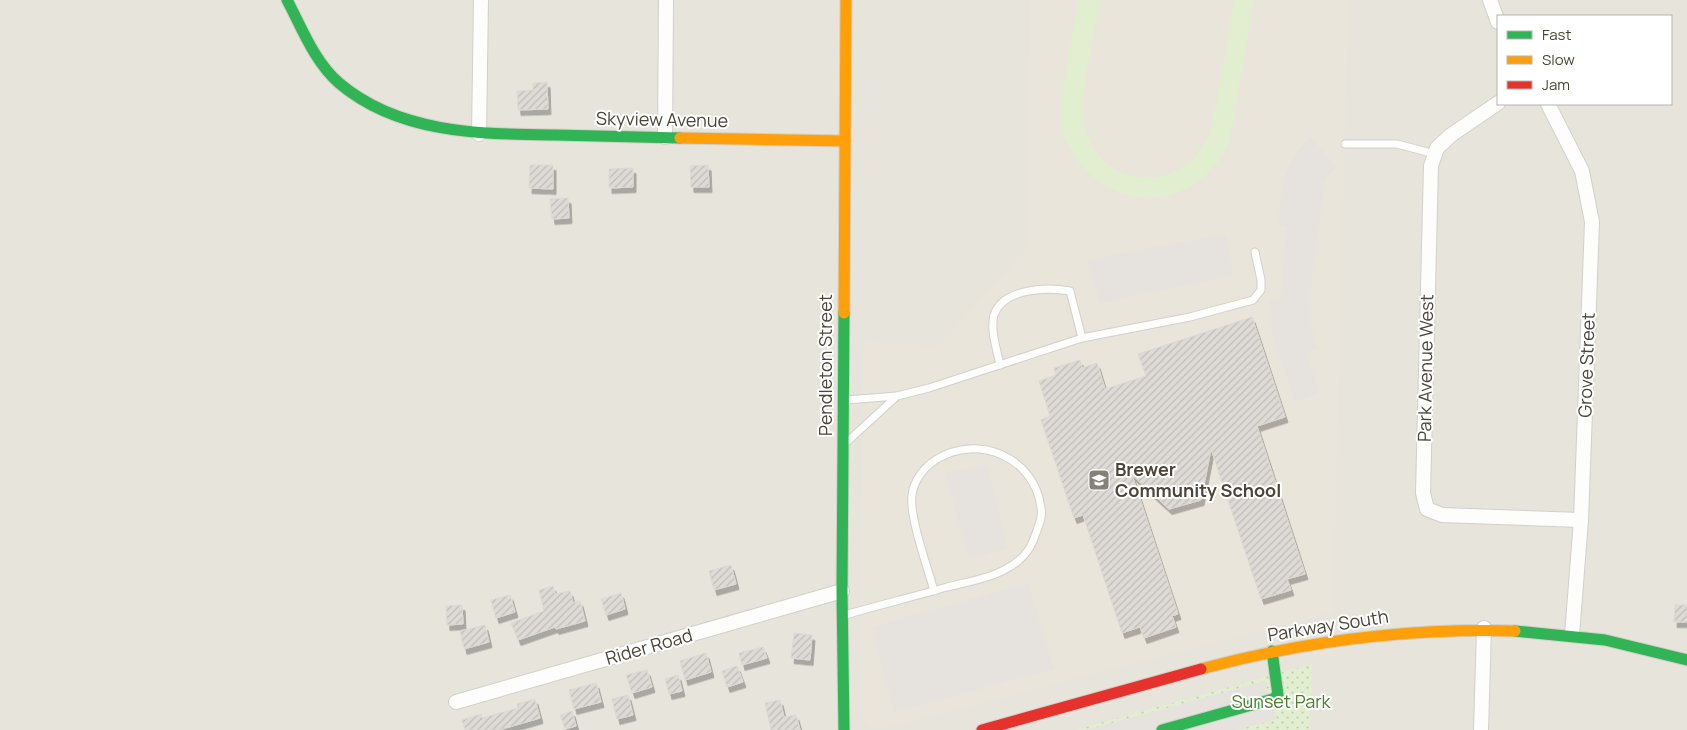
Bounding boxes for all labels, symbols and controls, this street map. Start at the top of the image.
legend [1497,15,1672,105]
text: Fast [1542,24,1571,45]
text: Slow [1542,49,1575,70]
text: Jam [1542,74,1570,95]
street label: Skyview Avenue [596,106,728,132]
street label: Pendleton Street [813,294,837,436]
street label: Park Avenue West [1412,294,1438,442]
street label: Grove Street [1572,312,1600,418]
place label: Brewer Community School [1115,457,1281,502]
school or university icon: Brewer Community School [1087,468,1111,492]
street label: Parkway South [1266,604,1390,646]
street label: Rider Road [602,622,695,670]
park label: Sunset Park [1231,689,1332,713]

